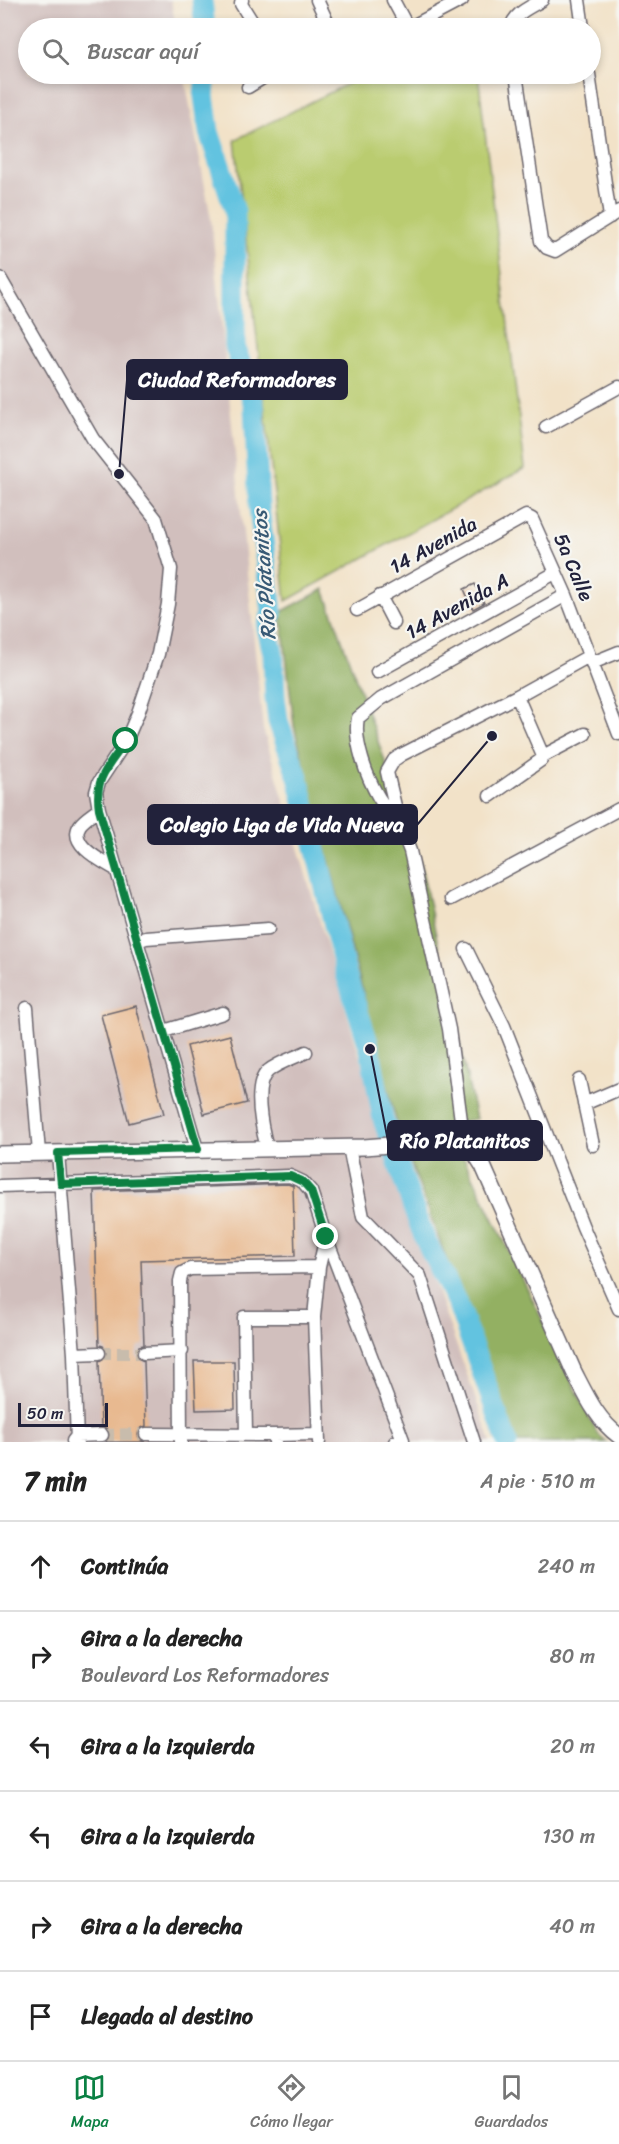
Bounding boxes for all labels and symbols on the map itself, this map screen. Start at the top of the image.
callout: Ciudad Reformadores [127,360,347,399]
text: Ciudad Reformadores [137,361,336,399]
water label: Río Platanitos [240,507,287,641]
street label: 14 Avenida [383,507,484,584]
street label: 5a Calle [544,528,604,607]
street label: 14 Avenida A [399,563,516,649]
route start [112,727,138,753]
callout: Colegio Liga de Vida Nueva [148,805,417,844]
text: Colegio Liga de Vida Nueva [159,806,404,844]
callout: Río Platanitos [388,1121,542,1160]
text: Río Platanitos [399,1122,530,1160]
route end [312,1223,338,1249]
scale bar [18,1400,108,1428]

